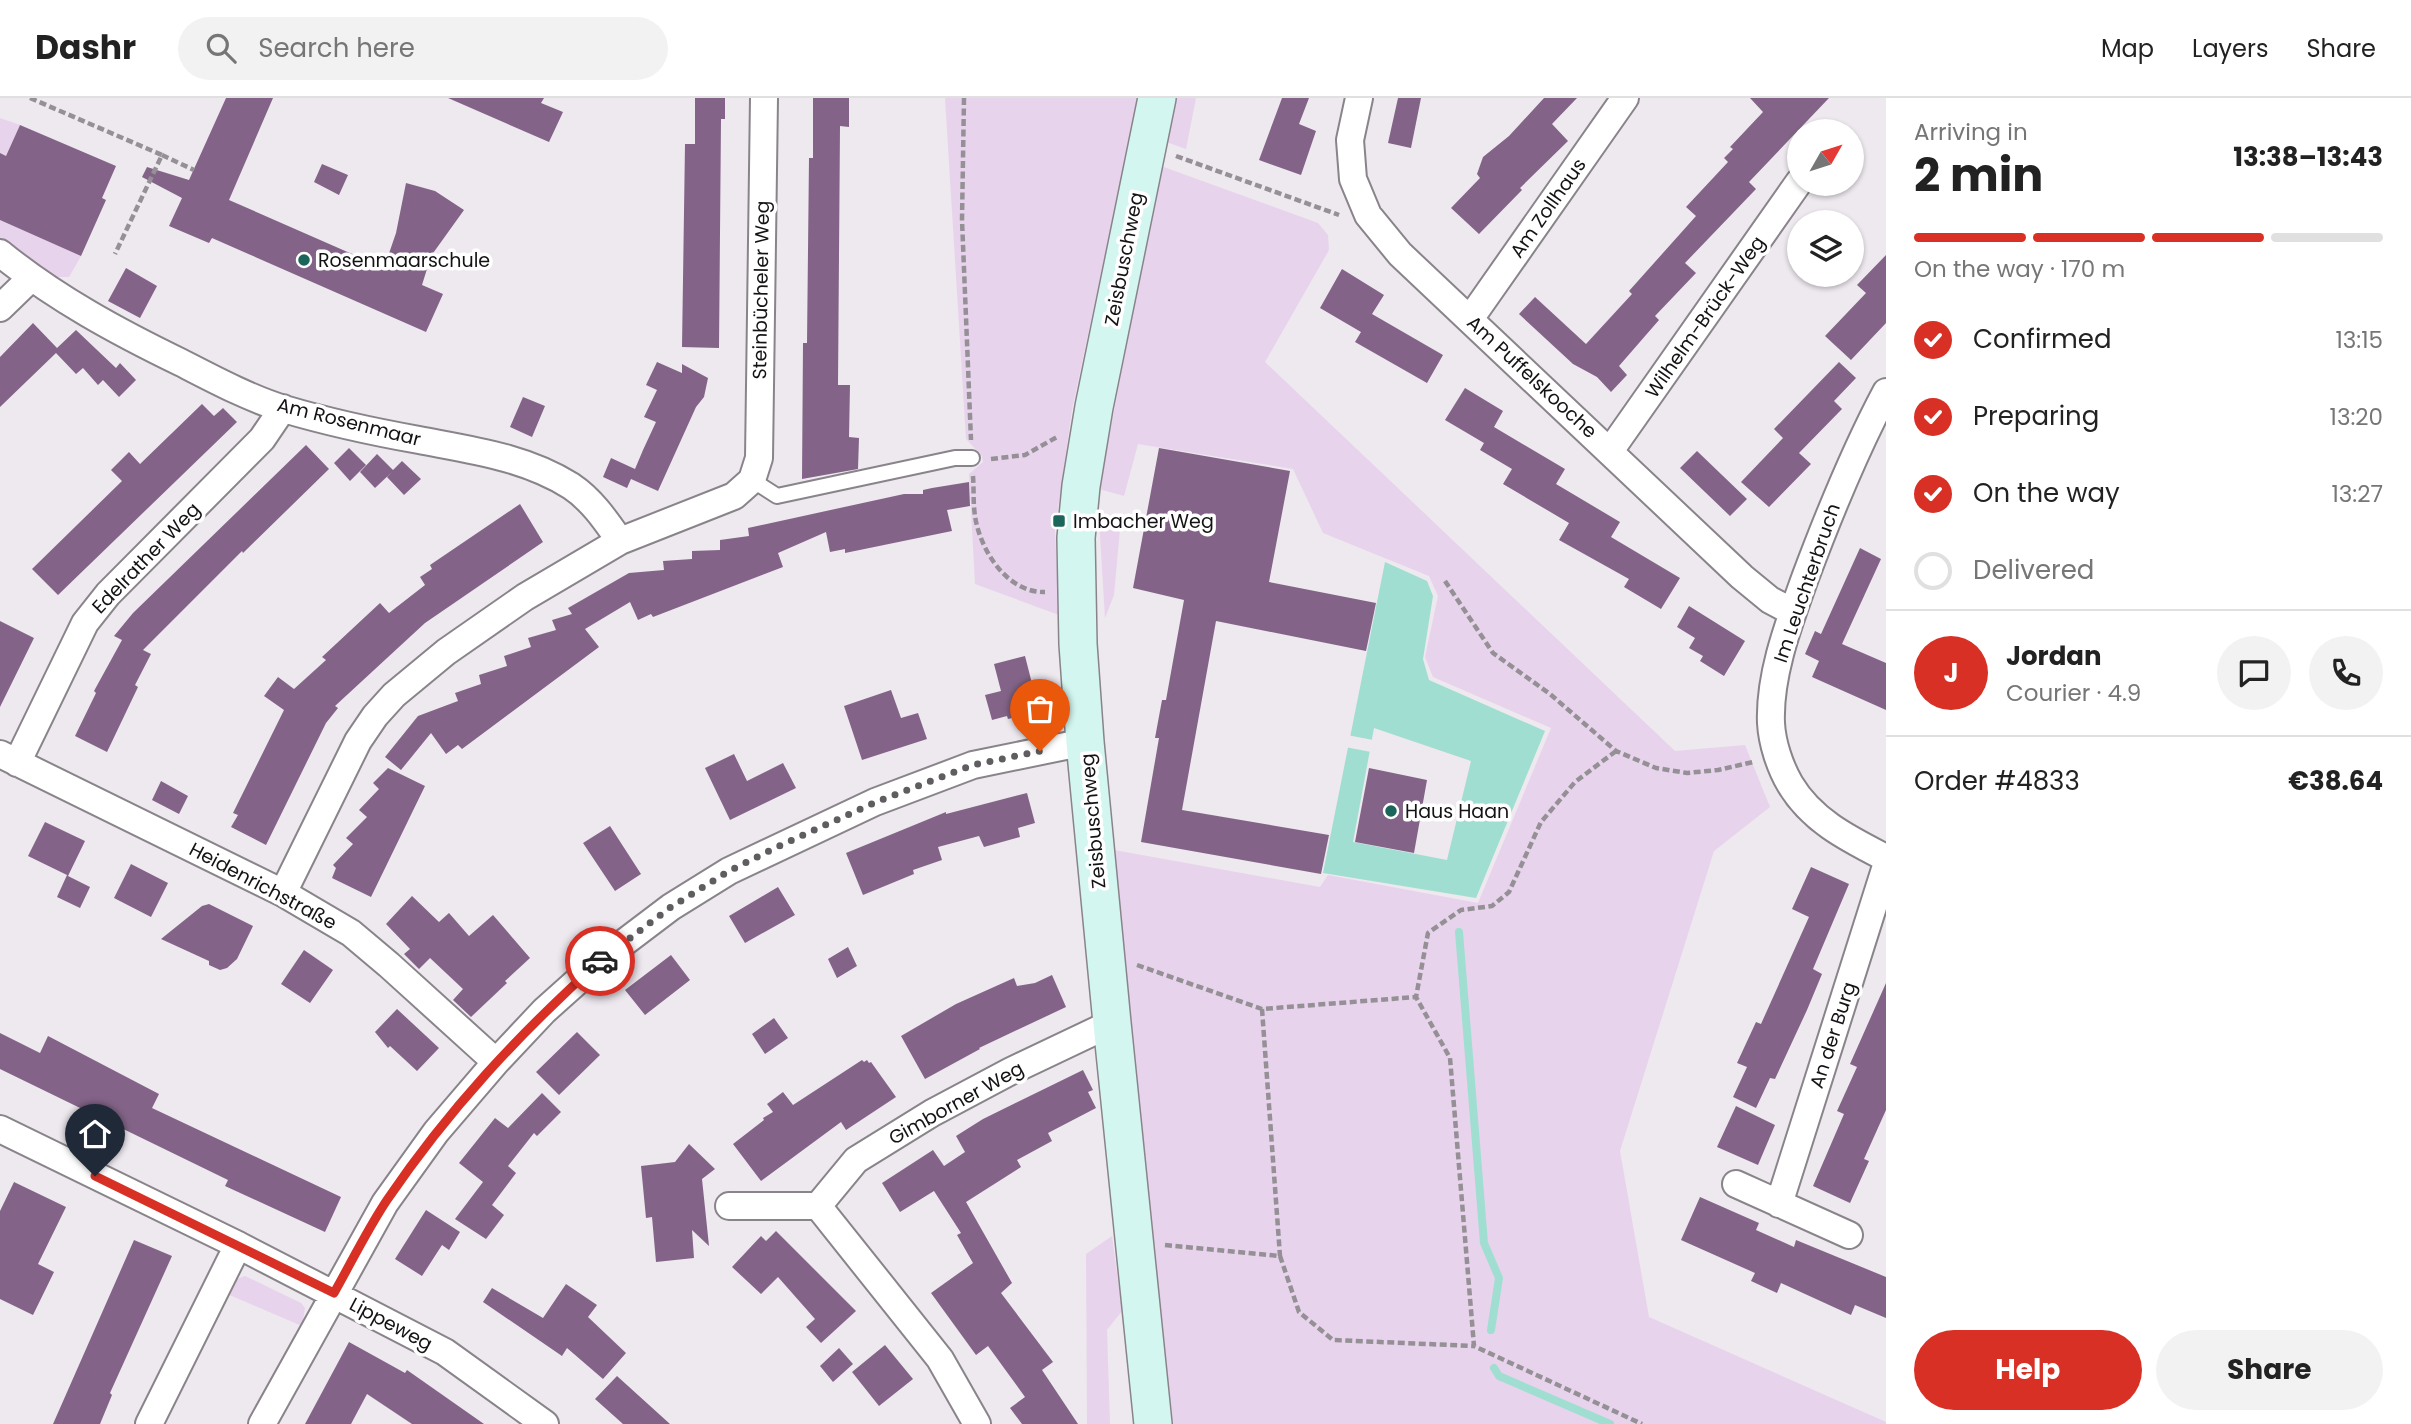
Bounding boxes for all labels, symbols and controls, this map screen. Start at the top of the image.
search box [178,17,668,80]
text: Dashr [35,24,136,71]
icon: search [202,29,240,67]
text: Search here [258,30,415,66]
text: Map [2101,32,2154,65]
text: Layers [2192,32,2268,65]
text: Share [2306,32,2376,65]
text: Arriving in [1914,116,2028,148]
north arrow [1787,119,1864,196]
map controls [1787,119,1864,287]
text: 13:38–13:43 [2233,139,2383,175]
text: 2 min [1914,143,2043,207]
street label: Am Zollhaus [1504,153,1592,263]
street label: Zeisbuschweg [1098,190,1150,328]
street label: Steinbücheler Weg [746,200,776,380]
button: layers [1787,210,1864,287]
street label: Wilhelm-Brück-Weg [1639,230,1771,404]
place label: Rosenmaarschule [318,247,490,274]
marker: Rosenmaarschule [296,252,312,268]
text: On the way · 170 m [1914,253,2125,285]
street label: Am Puffelskooche [1461,309,1603,445]
icon: check [1914,321,1952,359]
text: Confirmed [1973,321,2111,357]
text: 13:15 [2335,324,2383,356]
street label: Am Rosenmaar [274,391,424,453]
icon: check [1914,398,1952,436]
text: Preparing [1973,398,2099,434]
text: 13:20 [2330,401,2383,433]
icon: check [1914,475,1952,513]
text: On the way [1973,475,2120,511]
text: 13:27 [2331,478,2383,510]
street label: Edelrather Weg [86,496,206,620]
street label: Im Leuchterbruch [1767,500,1847,666]
place label: Imbacher Weg [1073,508,1214,535]
marker: Imbacher Weg [1051,513,1067,529]
text: Delivered [1973,552,2094,588]
button: chat [2217,636,2291,710]
button: phone [2309,636,2383,710]
text: Jordan [2006,638,2102,674]
text: J [1943,655,1959,691]
text: Courier · 4.9 [2006,677,2141,709]
pin [1010,679,1070,751]
icon: bag [1021,690,1059,728]
street label: Zeisbuschweg [1074,752,1112,890]
text: Order #4833 [1914,763,2080,799]
text: €38.64 [2288,763,2383,799]
place label: Haus Haan [1405,798,1509,825]
marker: Haus Haan [1383,803,1399,819]
street label: Heidenrichstraße [185,836,341,936]
courier [565,926,635,996]
icon: car [581,942,619,980]
street label: An der Burg [1803,978,1863,1092]
street label: Gimborner Weg [884,1055,1028,1151]
pin [65,1104,125,1176]
icon: home [76,1115,114,1153]
street label: Lippeweg [345,1291,437,1357]
button: Help [1914,1330,2142,1410]
button: Share [2156,1330,2383,1410]

